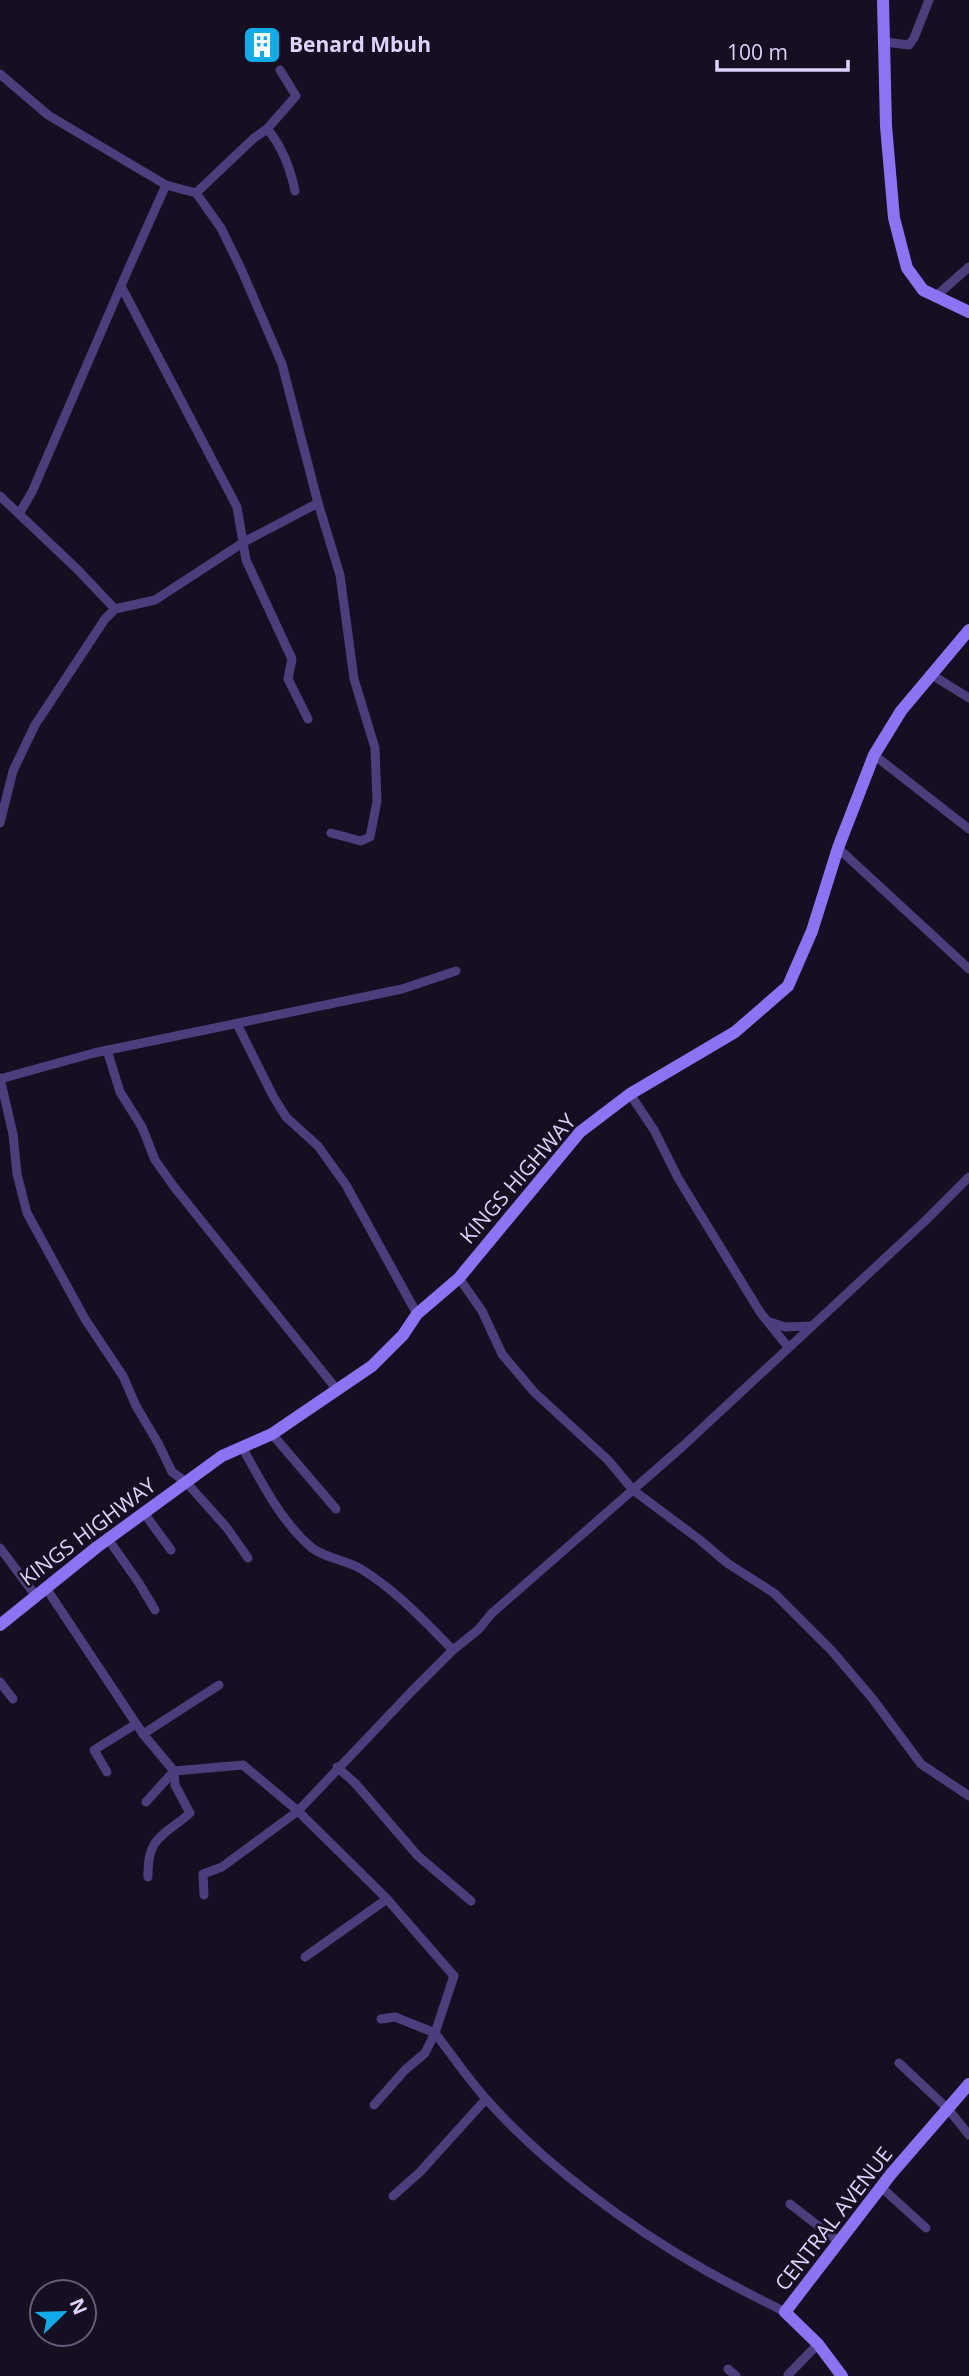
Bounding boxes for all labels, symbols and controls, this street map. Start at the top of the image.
building icon: Benard Mbuh [241,24,283,66]
scale bar [717,28,848,72]
place label: Benard Mbuh [289,30,431,58]
text: 100 m [727,38,788,66]
street label: KINGS HIGHWAY [453,1107,582,1249]
street label: KINGS HIGHWAY [14,1471,161,1592]
street label: CENTRAL AVENUE [768,2141,898,2296]
north arrow [28,2278,98,2348]
text: N [64,2294,94,2319]

